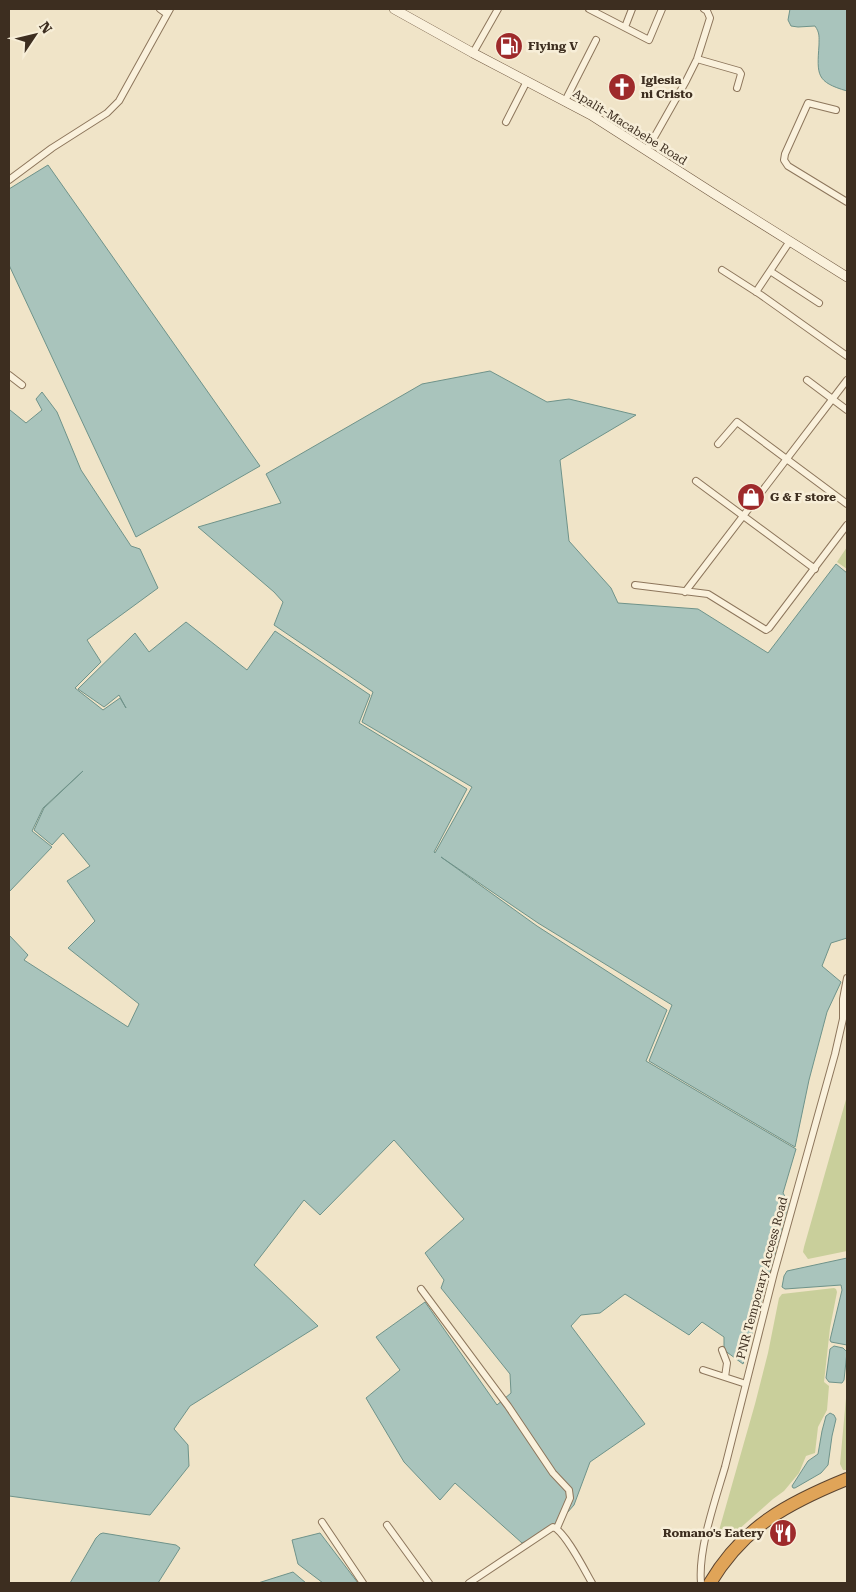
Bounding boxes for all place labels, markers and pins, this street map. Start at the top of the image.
fuel station icon: Flying V [494,31,524,61]
place label: Flying V [528,39,578,53]
church icon: Iglesia ni Cristo [607,72,637,102]
place label: Iglesia ni Cristo [641,73,693,101]
shop icon: G & F store [736,482,766,512]
place label: G & F store [770,490,836,504]
restaurant icon: Romano's Eatery [768,1518,798,1548]
place label: Romano's Eatery [663,1526,765,1540]

